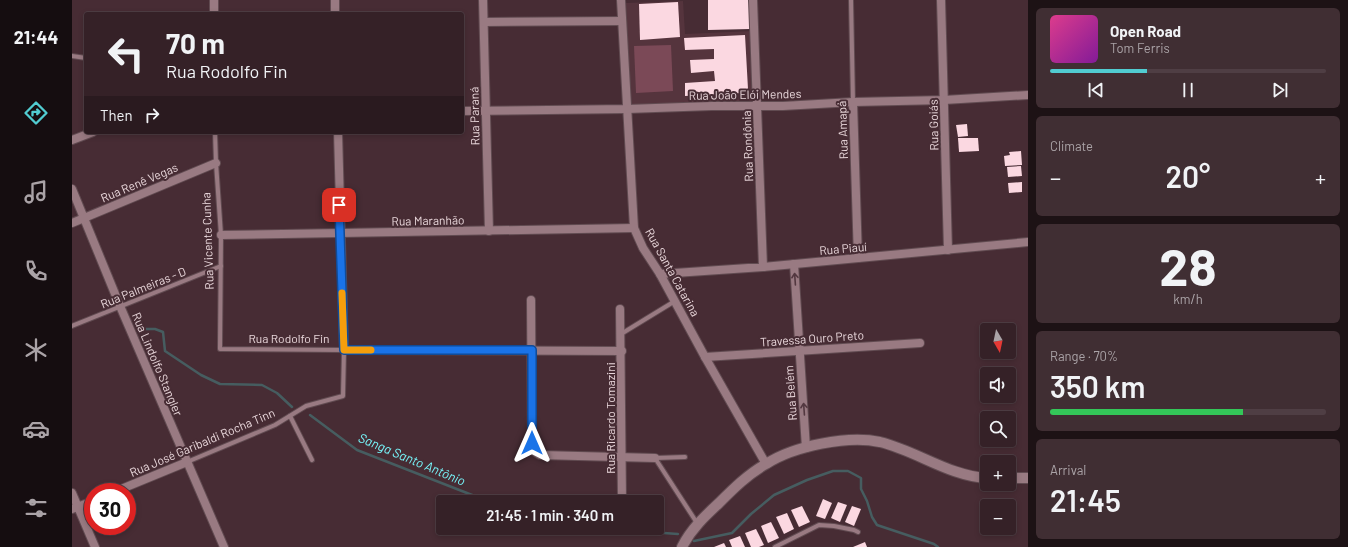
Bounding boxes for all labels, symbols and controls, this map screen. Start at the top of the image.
text: Open Road [1110,22,1181,40]
text: 21:44 [14,26,58,48]
text: 70 m [166,26,225,60]
icon: left [100,28,152,80]
text: Tom Ferris [1110,40,1170,56]
text: Rua Rodolfo Fin [166,60,288,82]
icon: previous [1085,79,1107,101]
icon: pause [1177,79,1199,101]
icon: next [1269,79,1291,101]
street label: Rua João Elói Mendes [689,86,802,102]
street label: Rua Paraná [466,87,482,145]
icon: directions [22,99,50,127]
street label: Rua Goiás [926,99,940,151]
street label: Rua Amapá [834,101,850,159]
icon: right [141,104,163,126]
text: Then [100,106,133,124]
street label: Rua Rondônia [739,110,755,182]
text: Climate [1050,138,1093,154]
text: 20° [1166,158,1210,194]
street label: Rua Renê Vegas [98,159,180,205]
text: − [1050,164,1061,190]
text: + [1315,164,1326,190]
icon: music [22,178,50,206]
pin [322,188,356,222]
street label: Rua Vicente Cunha [198,192,216,290]
icon: arrive [328,194,350,216]
street label: Rua Maranhão [391,212,465,228]
street label: Rua Santa Catarina [643,225,703,319]
text: 28 [1159,234,1217,296]
street label: Rua Piauí [819,239,868,257]
icon: phone [22,257,50,285]
street label: Rua Palmeiras - D [98,264,188,310]
one-way arrow [791,273,798,286]
text: km/h [1173,291,1203,307]
street label: Rua Lindolfo Stangler [130,310,186,418]
north arrow [980,323,1016,359]
map controls [980,323,1016,535]
street label: Travessa Ouro Preto [760,327,864,349]
street label: Rua Rodolfo Fin [248,331,330,345]
icon: climate [22,336,50,364]
text: Range · 70% [1050,348,1118,364]
street label: Rua Ricardo Tomazini [603,362,617,474]
street label: Rua Belém [781,365,799,421]
button: sound [980,367,1016,403]
text: 350 km [1050,368,1145,404]
one-way arrow [800,403,807,416]
street label: Rua José Garibaldi Rocha Tinn [127,405,277,479]
button: search [980,411,1016,447]
icon: car [22,415,50,443]
position arrow [511,422,553,464]
water label: Sanga Santo Antônio [356,429,468,489]
button: + [980,455,1016,491]
text: Arrival [1050,462,1086,478]
text: 21:45 [1050,482,1121,518]
speed limit sign: 30 [84,483,136,535]
icon: filters [22,494,50,522]
button: − [980,499,1016,535]
text: 21:45 · 1 min · 340 m [486,506,614,524]

